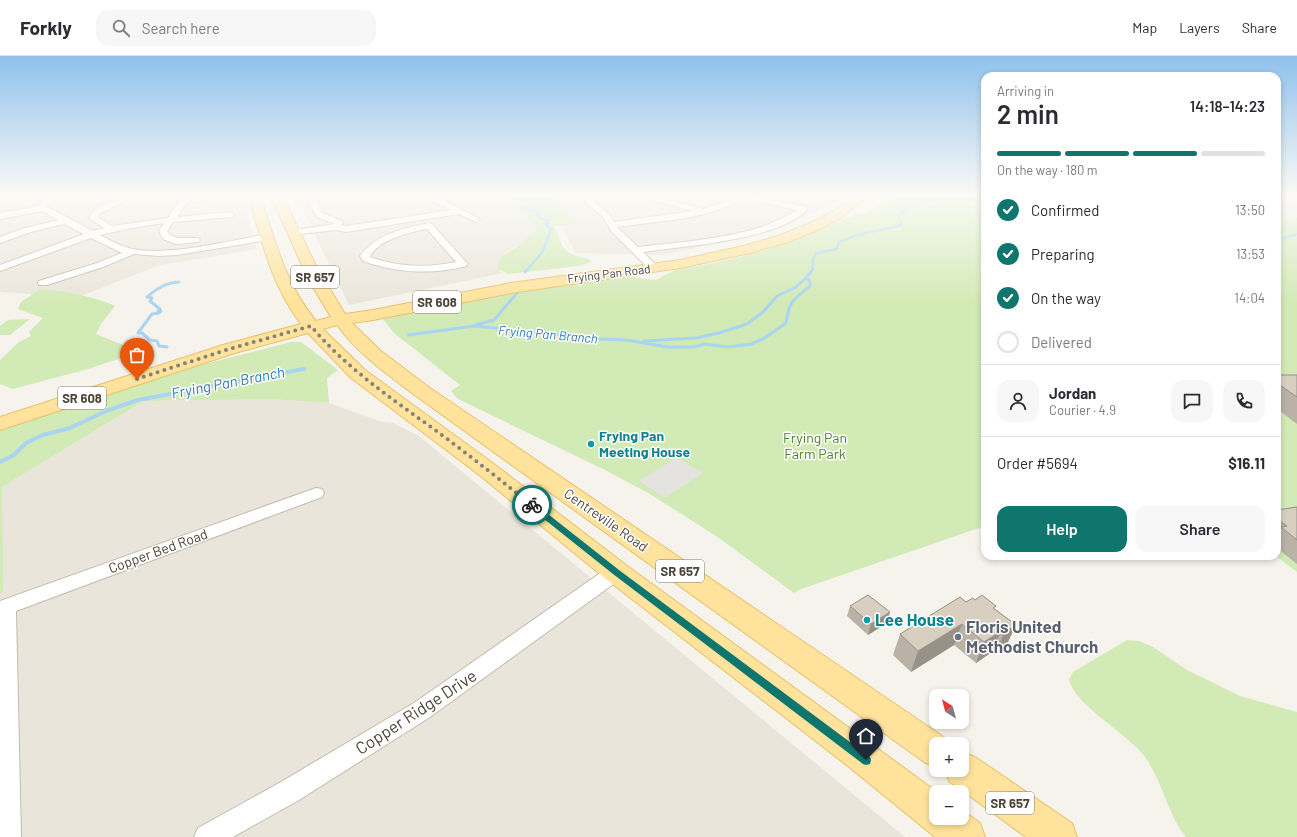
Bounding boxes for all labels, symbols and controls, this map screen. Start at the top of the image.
search box [96,10,376,46]
text: Forkly [20,16,72,39]
icon: search [110,17,132,39]
text: Search here [142,19,220,37]
text: Map [1132,19,1157,36]
text: Layers [1179,19,1220,36]
text: Share [1242,19,1277,36]
text: Arriving in [997,83,1054,99]
text: 14:18–14:23 [1190,97,1265,115]
text: 2 min [997,98,1059,129]
text: On the way · 180 m [997,162,1098,178]
icon: check [997,199,1019,221]
text: Confirmed [1031,201,1099,219]
text: 13:50 [1235,202,1265,218]
icon: check [997,243,1019,265]
text: Preparing [1031,245,1095,263]
text: 13:53 [1236,246,1265,262]
street label: Frying Pan Road [566,261,651,285]
road number: SR 657 [291,266,339,288]
icon: check [997,287,1019,309]
text: On the way [1031,289,1101,307]
text: 14:04 [1234,290,1265,306]
road number: SR 608 [413,291,461,313]
water label: Frying Pan Branch [498,322,599,346]
text: Delivered [1031,333,1092,351]
pin [120,338,154,379]
icon: bag [126,344,148,366]
water label: Frying Pan Branch [170,362,286,402]
button: person [997,380,1039,422]
button: chat [1171,380,1213,422]
button: phone [1223,380,1265,422]
text: Jordan [1049,384,1096,402]
road number: SR 608 [58,387,106,409]
text: Courier · 4.9 [1049,402,1116,418]
place label: Frying Pan Meeting House [599,427,691,460]
park label: Frying Pan Farm Park [783,429,847,462]
marker: Frying Pan Meeting House [586,439,596,449]
text: Order #5694 [997,454,1078,472]
text: $16.11 [1228,454,1265,472]
street label: Centreville Road [561,484,652,555]
courier [512,485,552,525]
icon: bike [521,494,543,516]
button: Help [997,506,1127,552]
button: Share [1135,506,1265,552]
street label: Copper Bed Road [106,525,210,576]
road number: SR 657 [656,560,704,582]
place label: Lee House [875,609,954,629]
marker: Lee House [862,615,872,625]
place label: Floris United Methodist Church [966,616,1098,656]
marker: Floris United Methodist Church [953,632,963,642]
street label: Copper Ridge Drive [351,665,480,758]
north arrow [929,689,969,729]
map controls [929,689,969,825]
pin [849,719,883,760]
icon: home [855,725,877,747]
button: + [929,737,969,777]
button: − [929,785,969,825]
road number: SR 657 [986,792,1034,814]

